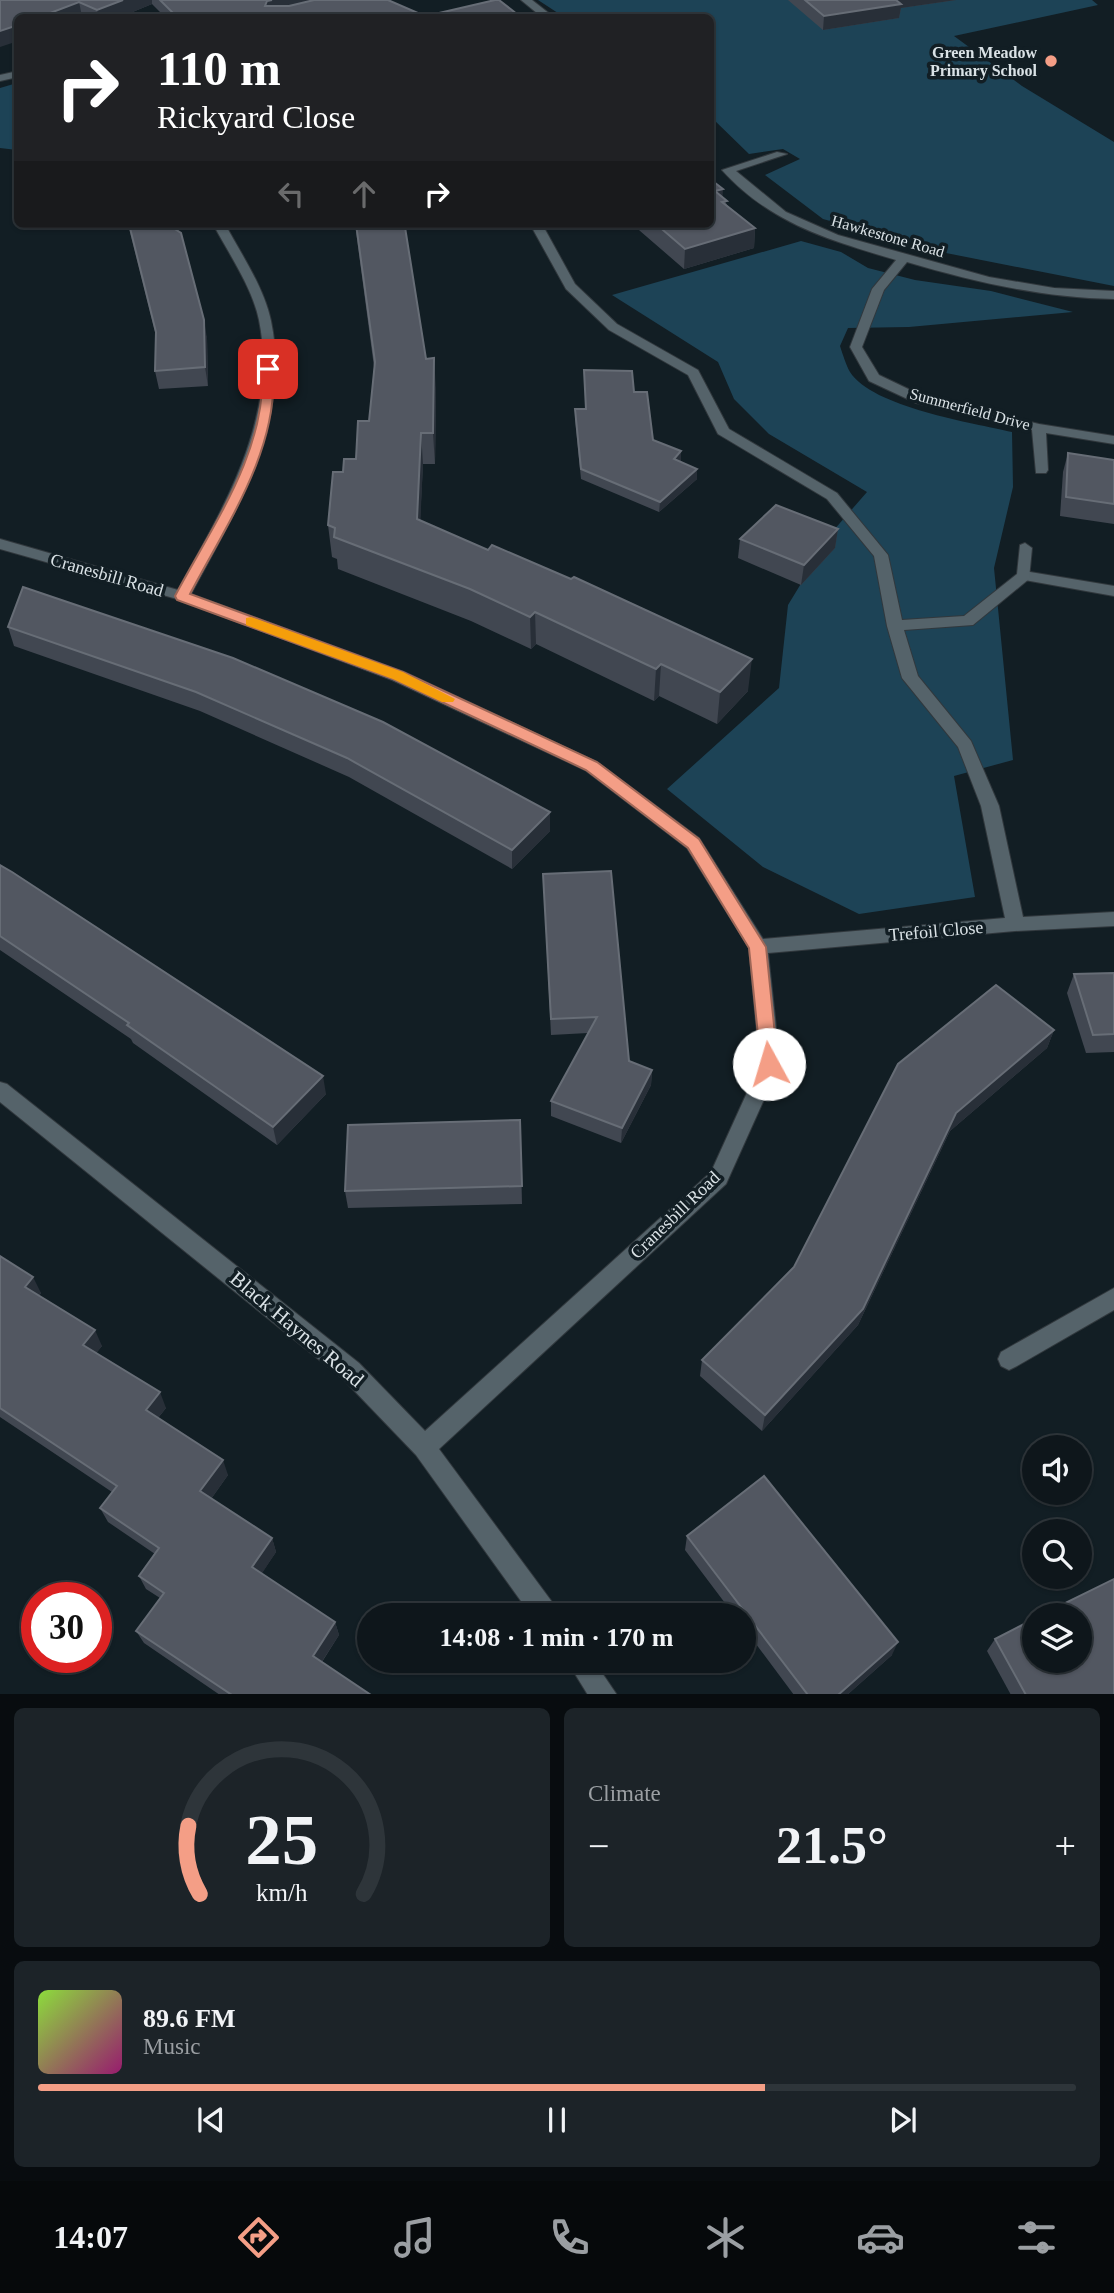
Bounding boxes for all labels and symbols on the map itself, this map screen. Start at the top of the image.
place label: Green Meadow Primary School [930,44,1038,80]
marker: Green Meadow Primary School [1043,53,1059,69]
street label: Hawkestone Road [829,212,947,260]
pin [238,339,298,399]
street label: Summerfield Drive [908,385,1032,433]
street label: Cranesbill Road [48,549,166,601]
street label: Trefoil Close [888,917,984,945]
position arrow [732,1027,806,1101]
street label: Cranesbill Road [626,1167,724,1263]
street label: Black Haynes Road [225,1266,369,1392]
speed limit sign: 30 [21,1582,112,1673]

